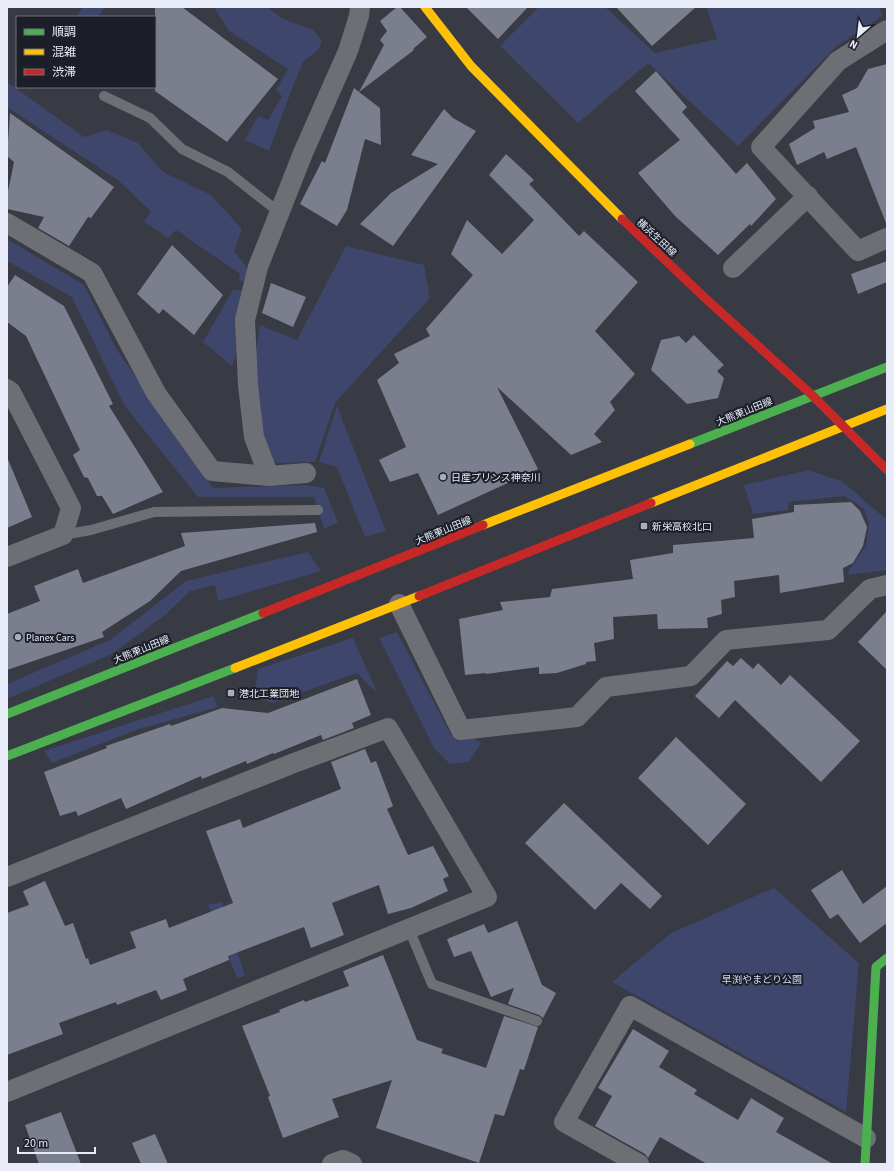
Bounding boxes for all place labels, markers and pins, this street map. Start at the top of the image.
place label: 日産プリンス神奈川 [451,471,541,485]
marker: 日産プリンス神奈川 [438,472,448,482]
place label: 新栄高校北口 [652,520,712,534]
marker: 新栄高校北口 [639,521,649,531]
place label: Planex Cars [26,631,74,645]
marker: Planex Cars [13,632,23,642]
place label: 港北工業団地 [239,687,300,701]
marker: 港北工業団地 [226,688,236,698]

